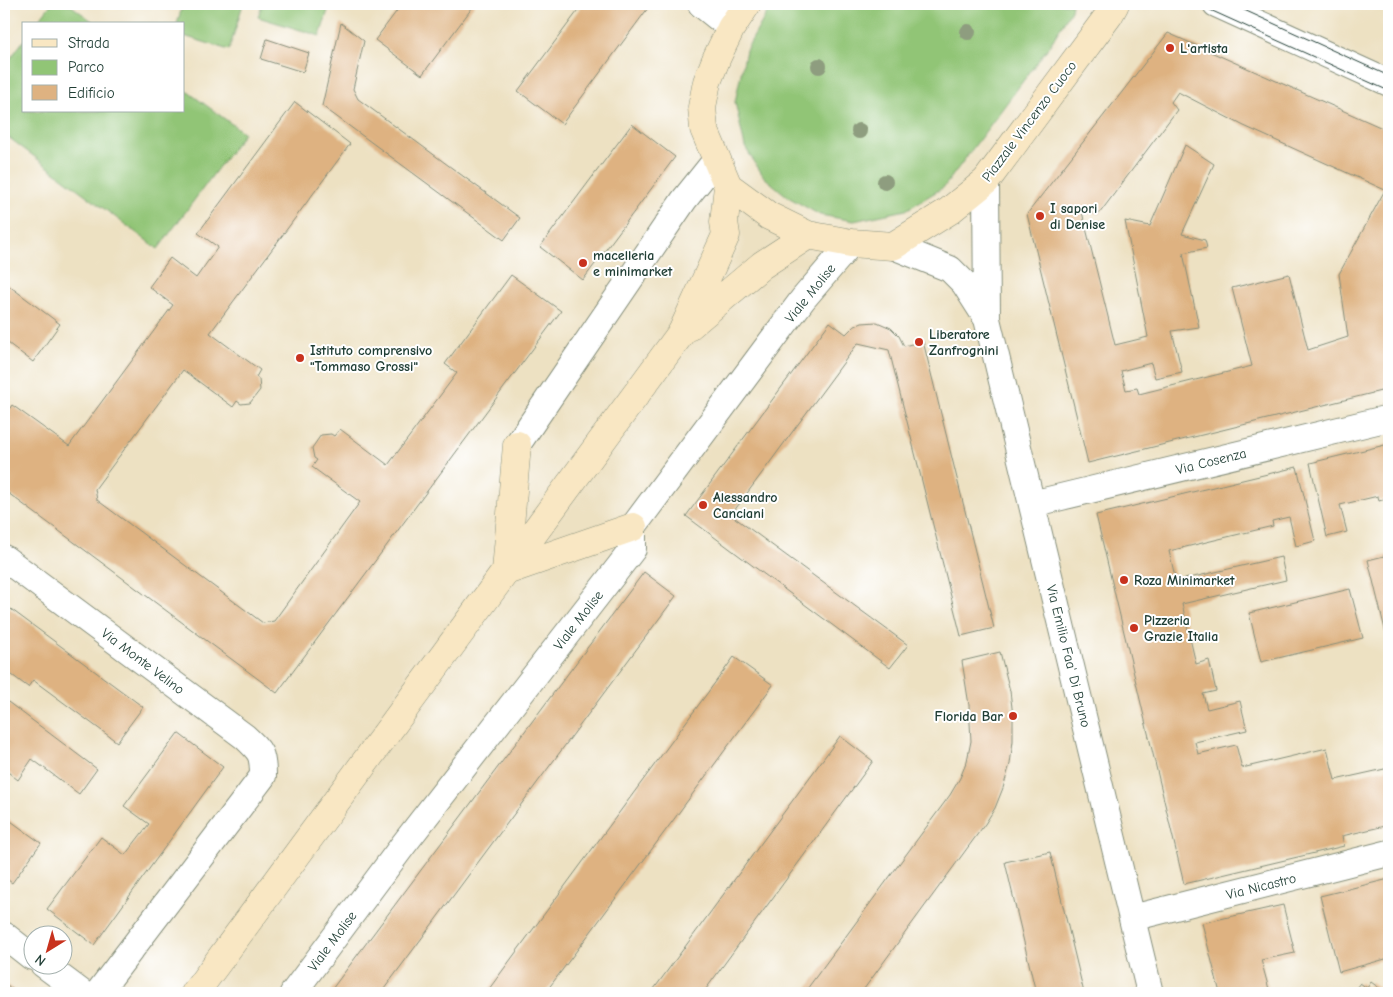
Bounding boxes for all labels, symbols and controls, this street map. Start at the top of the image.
legend [22,22,185,112]
text: Strada [68,34,110,52]
place label: L'artista [1180,40,1228,57]
marker: L'artista [1164,42,1176,54]
street label: Piazzale Vincenzo Cuoco [978,57,1080,185]
text: Parco [68,58,104,76]
text: Edificio [68,84,115,102]
place label: I sapori di Denise [1050,200,1105,233]
marker: I sapori di Denise [1034,210,1046,222]
place label: macelleria e minimarket [593,247,673,280]
marker: macelleria e minimarket [577,257,589,269]
street label: Viale Molise [781,260,839,326]
place label: Liberatore Zanfrognini [929,326,999,359]
marker: Liberatore Zanfrognini [913,336,925,348]
place label: Istituto comprensivo "Tommaso Grossi" [310,342,432,375]
marker: Istituto comprensivo "Tommaso Grossi" [294,352,306,364]
street label: Via Cosenza [1174,445,1248,478]
place label: Alessandro Canciani [713,489,778,522]
marker: Alessandro Canciani [697,499,709,511]
place label: Roza Minimarket [1134,572,1235,589]
marker: Roza Minimarket [1118,574,1130,586]
street label: Via Emilio Faa' Di Bruno [1043,583,1094,729]
street label: Viale Molise [550,587,607,653]
place label: Pizzeria Grazie Italia [1144,612,1218,645]
marker: Pizzeria Grazie Italia [1128,622,1140,634]
street label: Via Monte Velino [98,625,188,698]
place label: Florida Bar [935,708,1003,725]
marker: Florida Bar [1007,710,1019,722]
street label: Via Nicastro [1224,870,1298,903]
street label: Viale Molise [304,908,361,975]
north arrow [22,924,72,974]
text: N [32,950,49,970]

